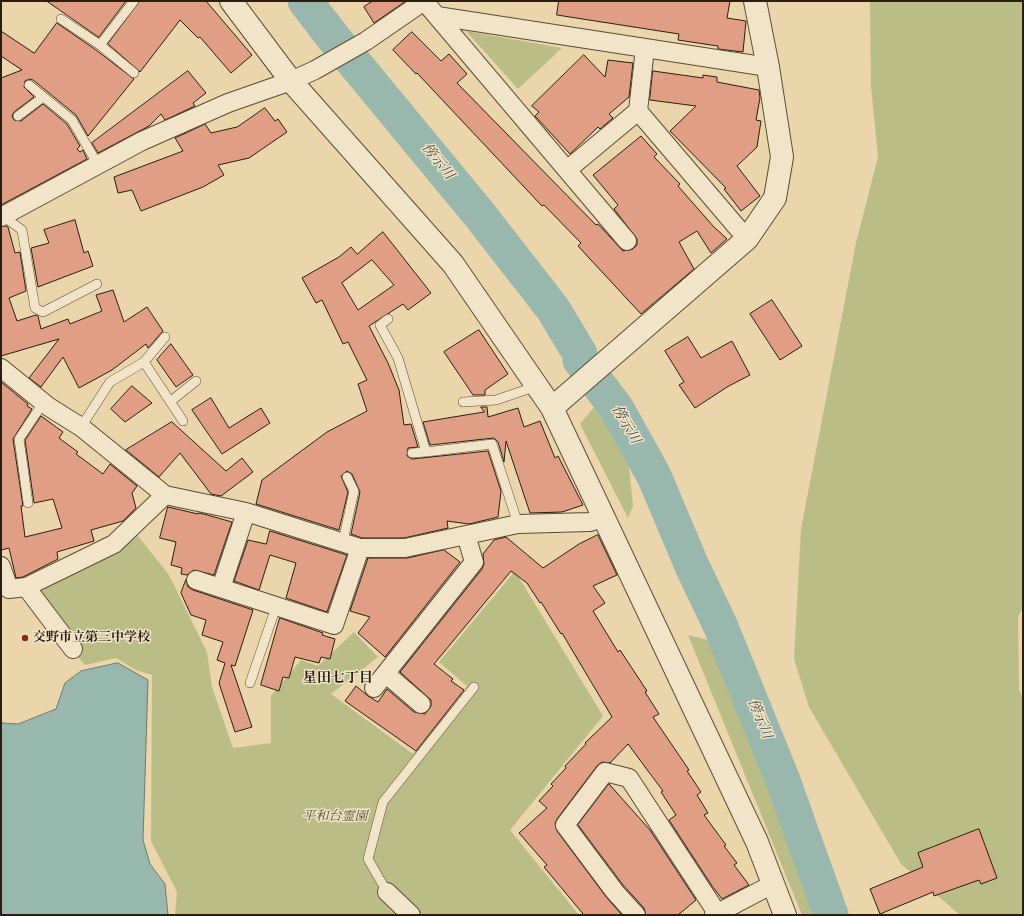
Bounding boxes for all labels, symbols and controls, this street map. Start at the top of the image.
water label: 傍示川 [417,140,457,184]
water label: 傍示川 [607,403,643,447]
place label: 交野市立第三中学校 [33,630,150,646]
marker: 交野市立第三中学校 [20,633,30,643]
district label: 星田七丁目 [303,671,373,687]
water label: 傍示川 [743,696,775,742]
park label: 平和台霊園 [303,809,367,825]

